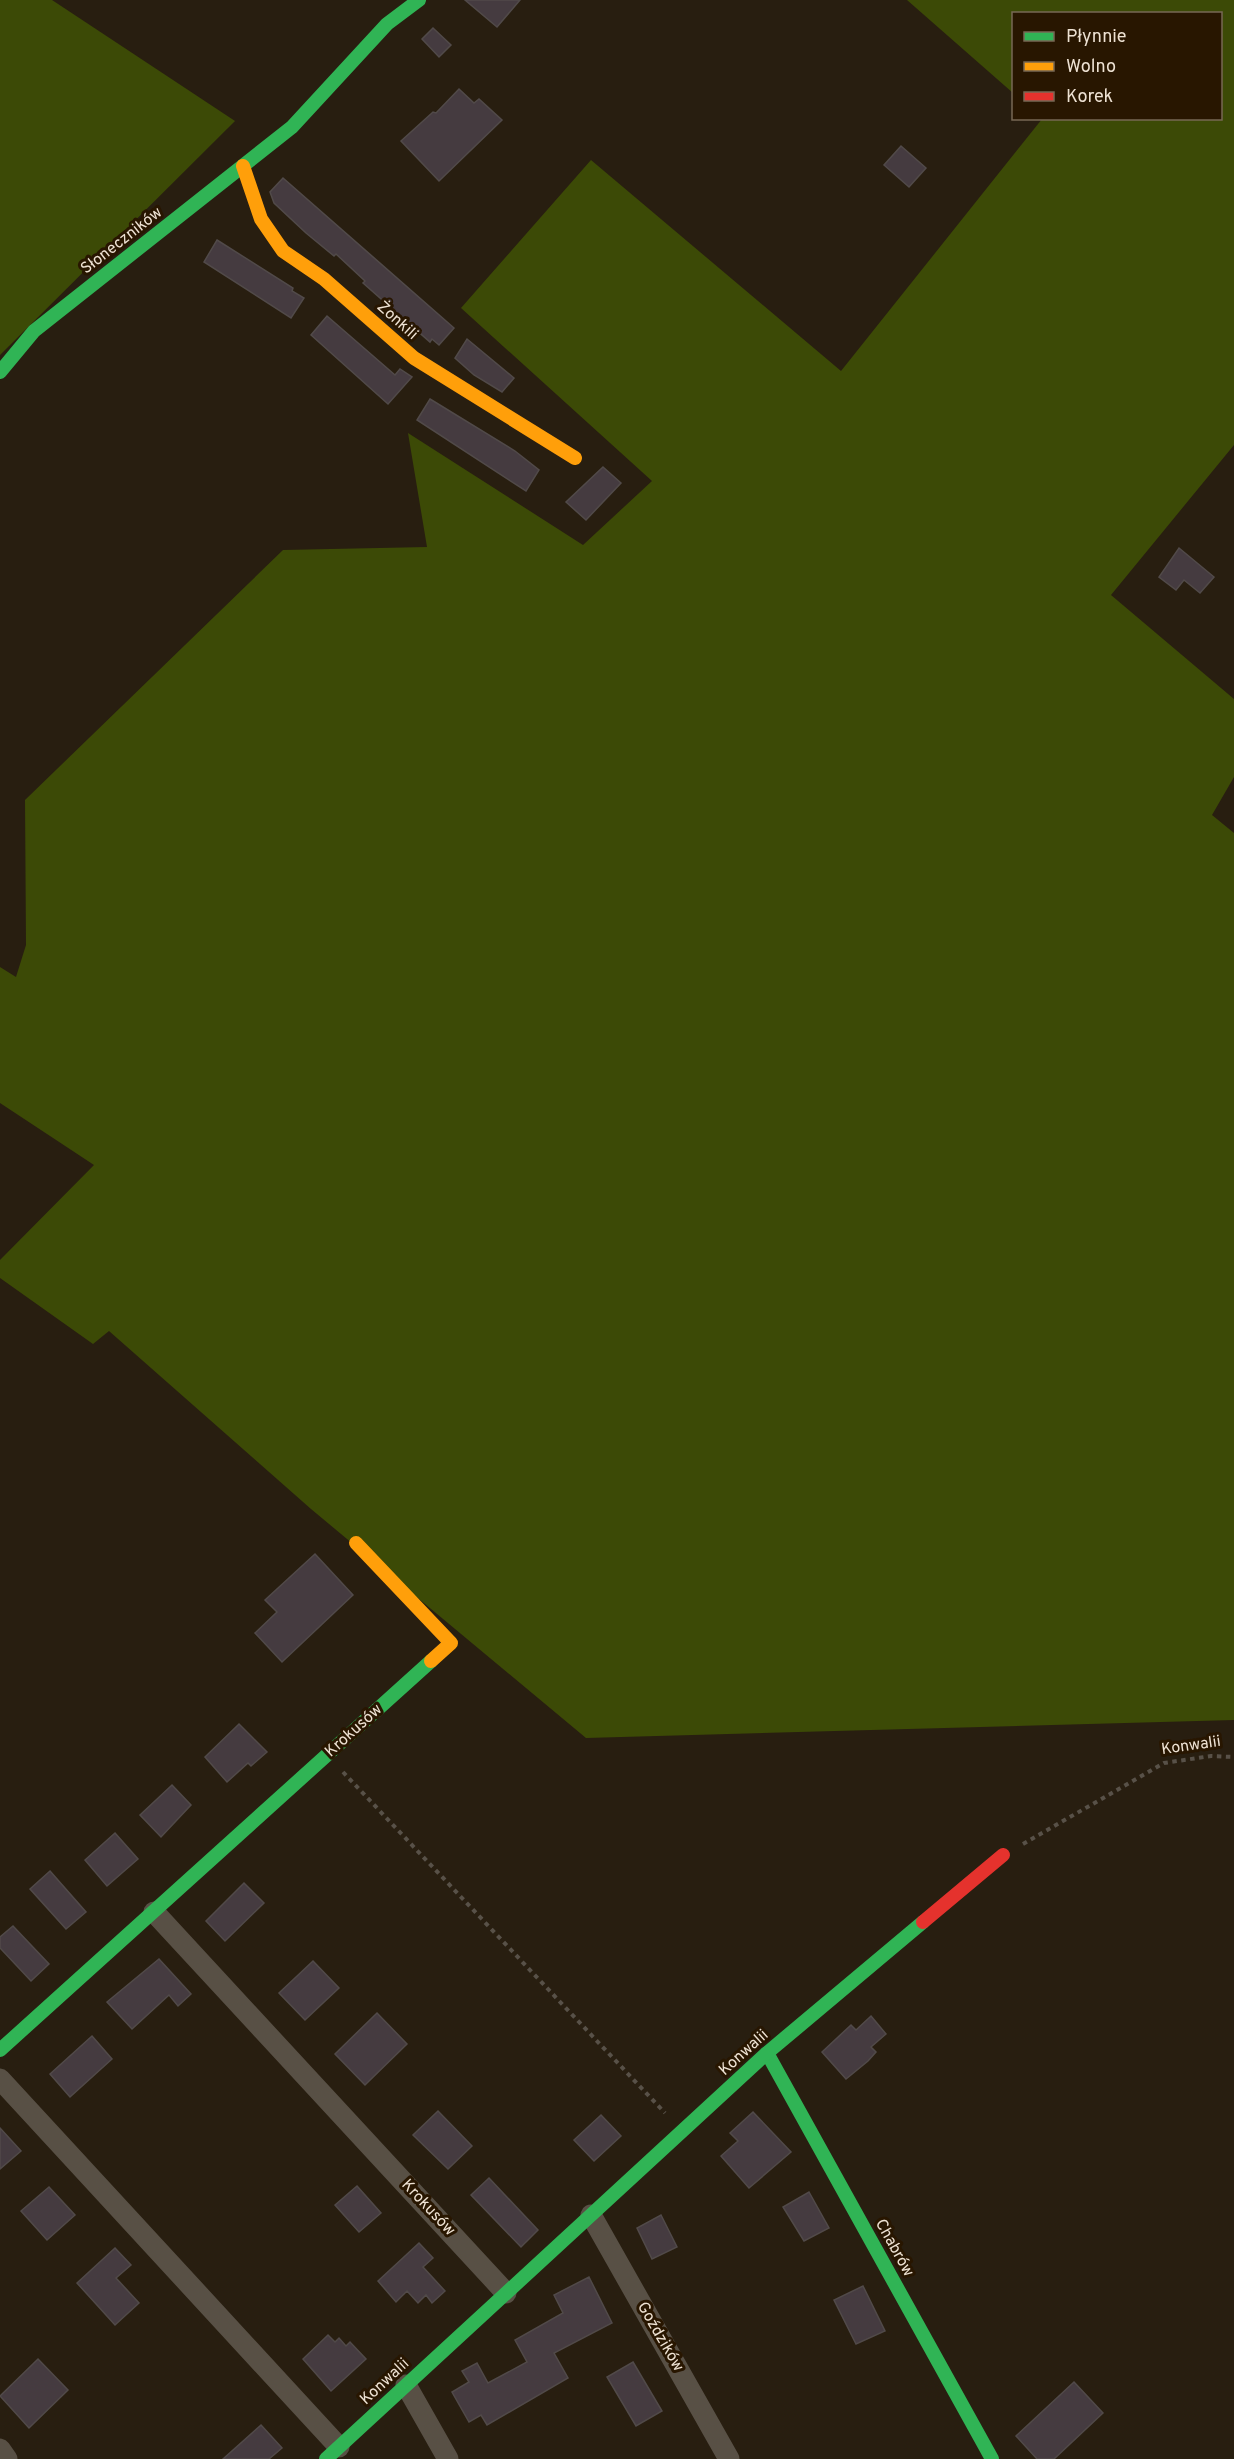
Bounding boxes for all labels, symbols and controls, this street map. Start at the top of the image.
legend [1012,12,1222,120]
text: Płynnie [1066,26,1127,49]
text: Wolno [1066,56,1116,79]
text: Korek [1066,86,1113,109]
street label: Słoneczników [77,203,167,279]
street label: Żonkili [372,297,422,345]
street label: Krokusów [321,1700,387,1762]
street label: Konwalii [1160,1732,1222,1760]
street label: Konwalii [715,2026,773,2080]
street label: Krokusów [397,2175,459,2241]
street label: Chabrów [870,2216,918,2280]
street label: Goździków [632,2299,688,2375]
street label: Konwalii [356,2354,414,2410]

